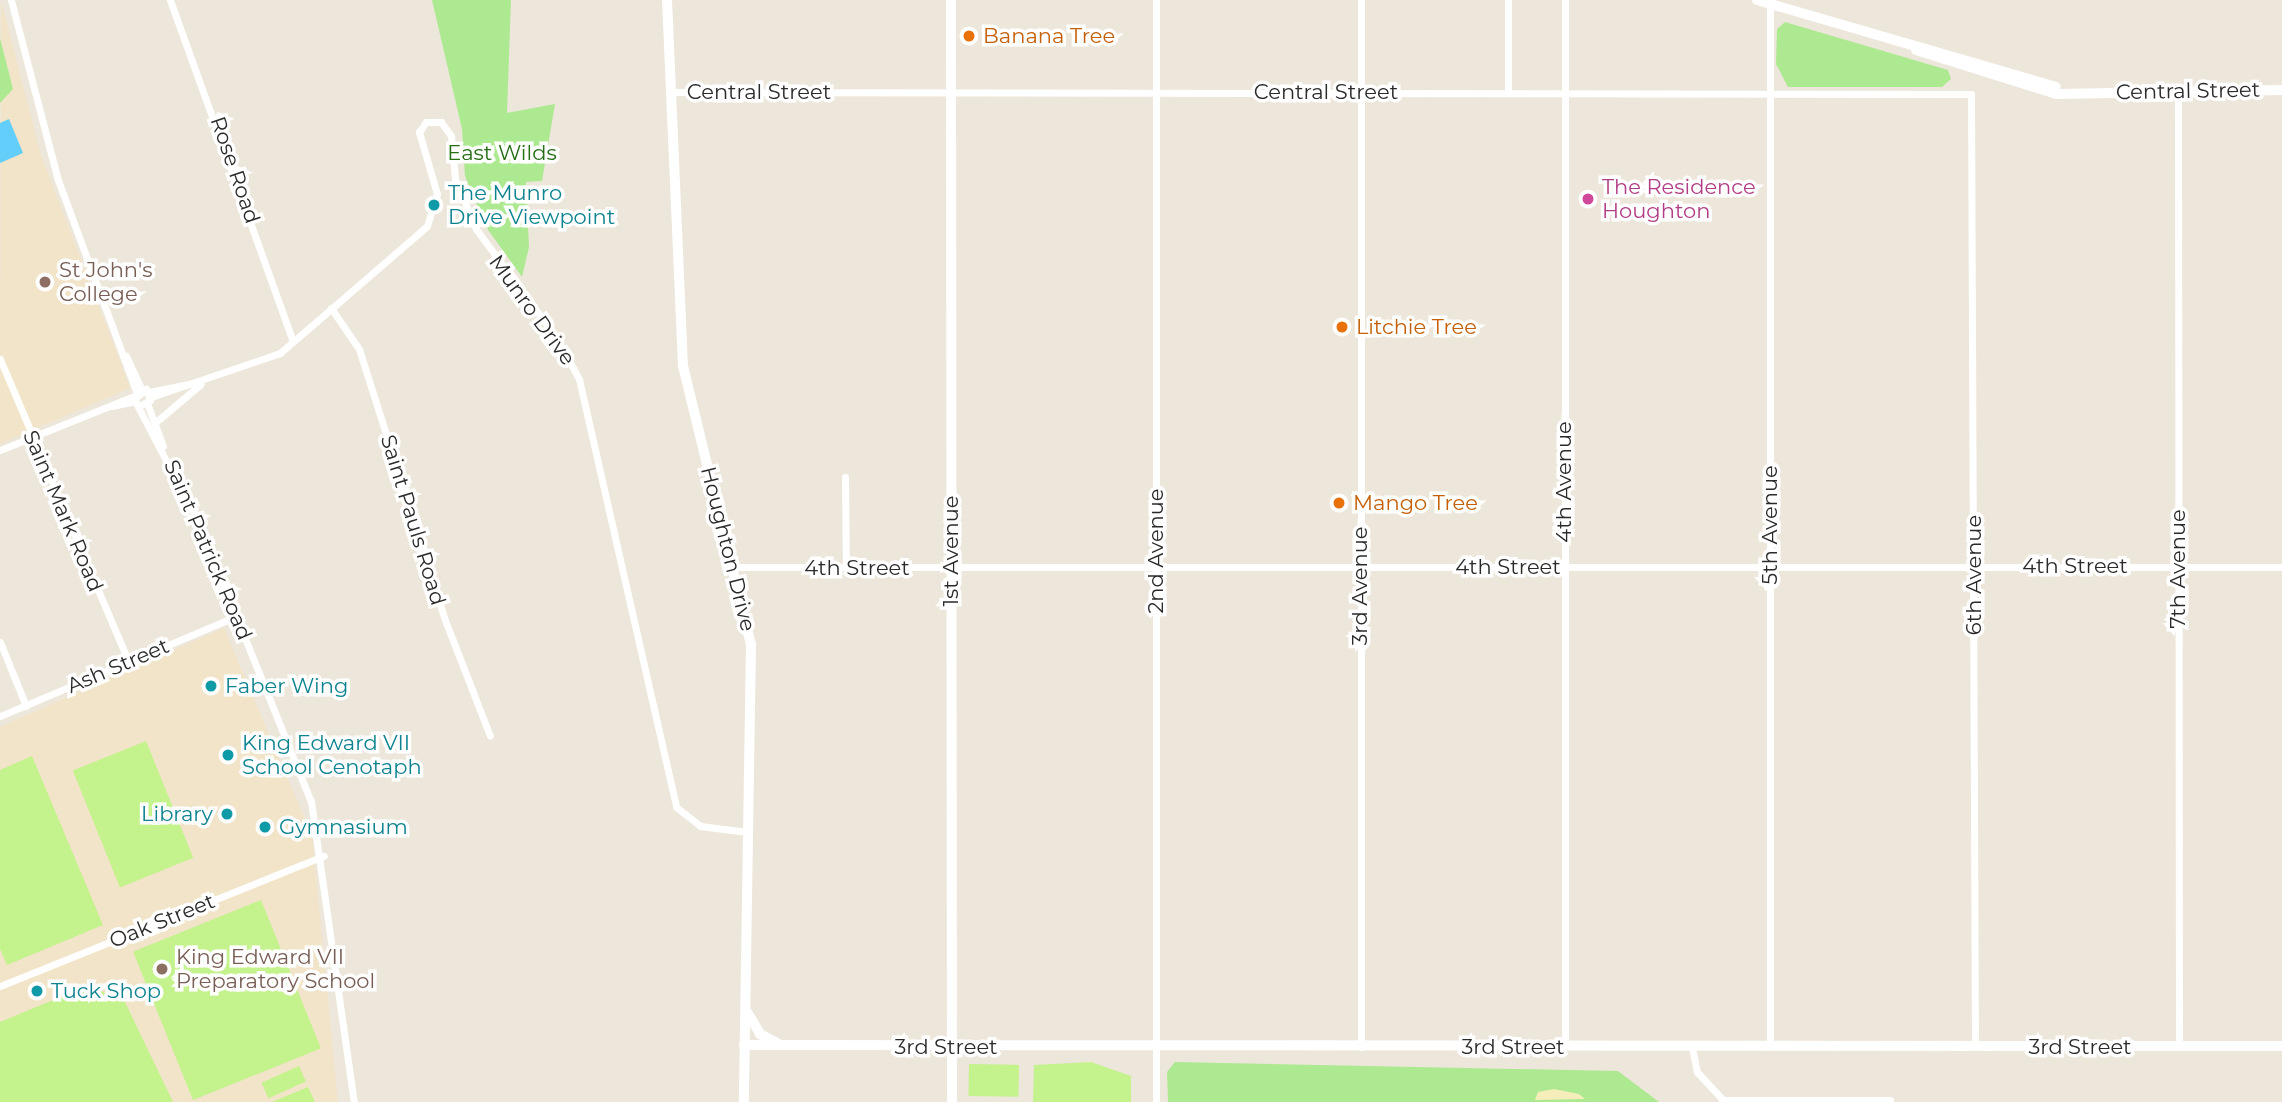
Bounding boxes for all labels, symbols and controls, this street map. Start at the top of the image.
place label: Banana Tree [983,23,1115,49]
marker: Banana Tree [961,28,977,44]
street label: Central Street [2116,77,2260,105]
street label: Central Street [687,79,831,105]
street label: Central Street [1254,79,1398,105]
street label: Rose Road [205,113,265,227]
park label: East Wilds [447,140,557,166]
place label: The Residence Houghton [1602,174,1756,224]
place label: The Munro Drive Viewpoint [448,180,615,230]
marker: The Residence Houghton [1580,191,1596,207]
marker: The Munro Drive Viewpoint [426,197,442,213]
street label: Munro Drive [484,250,580,370]
place label: St John's College [59,257,153,307]
marker: St John's College [37,274,53,290]
place label: Litchie Tree [1356,314,1477,340]
marker: Litchie Tree [1334,319,1350,335]
street label: 4th Avenue [1551,421,1577,543]
street label: Saint Mark Road [18,427,108,595]
street label: Saint Pauls Road [375,432,451,608]
street label: Saint Patrick Road [159,456,257,644]
street label: Houghton Drive [695,464,761,634]
street label: 5th Avenue [1757,465,1783,585]
street label: 2nd Avenue [1143,488,1169,614]
place label: Mango Tree [1353,490,1478,516]
street label: 1st Avenue [938,495,964,607]
marker: Mango Tree [1331,495,1347,511]
street label: 7th Avenue [2165,509,2191,629]
street label: 6th Avenue [1961,515,1987,635]
street label: 3rd Avenue [1347,527,1373,645]
street label: 4th Street [2022,553,2128,579]
street label: 4th Street [1455,554,1561,580]
street label: 4th Street [804,555,910,581]
street label: Ash Street [63,633,173,699]
place label: Faber Wing [225,673,348,699]
marker: Faber Wing [203,678,219,694]
place label: King Edward VII School Cenotaph [242,730,422,780]
marker: King Edward VII School Cenotaph [220,747,236,763]
place label: Library [141,801,213,827]
marker: Library [219,806,235,822]
place label: Gymnasium [279,814,408,840]
marker: Gymnasium [257,819,273,835]
street label: Oak Street [106,888,218,954]
place label: King Edward VII Preparatory School [176,944,375,994]
marker: King Edward VII Preparatory School [154,961,170,977]
place label: Tuck Shop [51,978,161,1004]
marker: Tuck Shop [29,983,45,999]
street label: 3rd Street [894,1034,998,1060]
street label: 3rd Street [1461,1034,1565,1060]
street label: 3rd Street [2028,1034,2132,1060]

